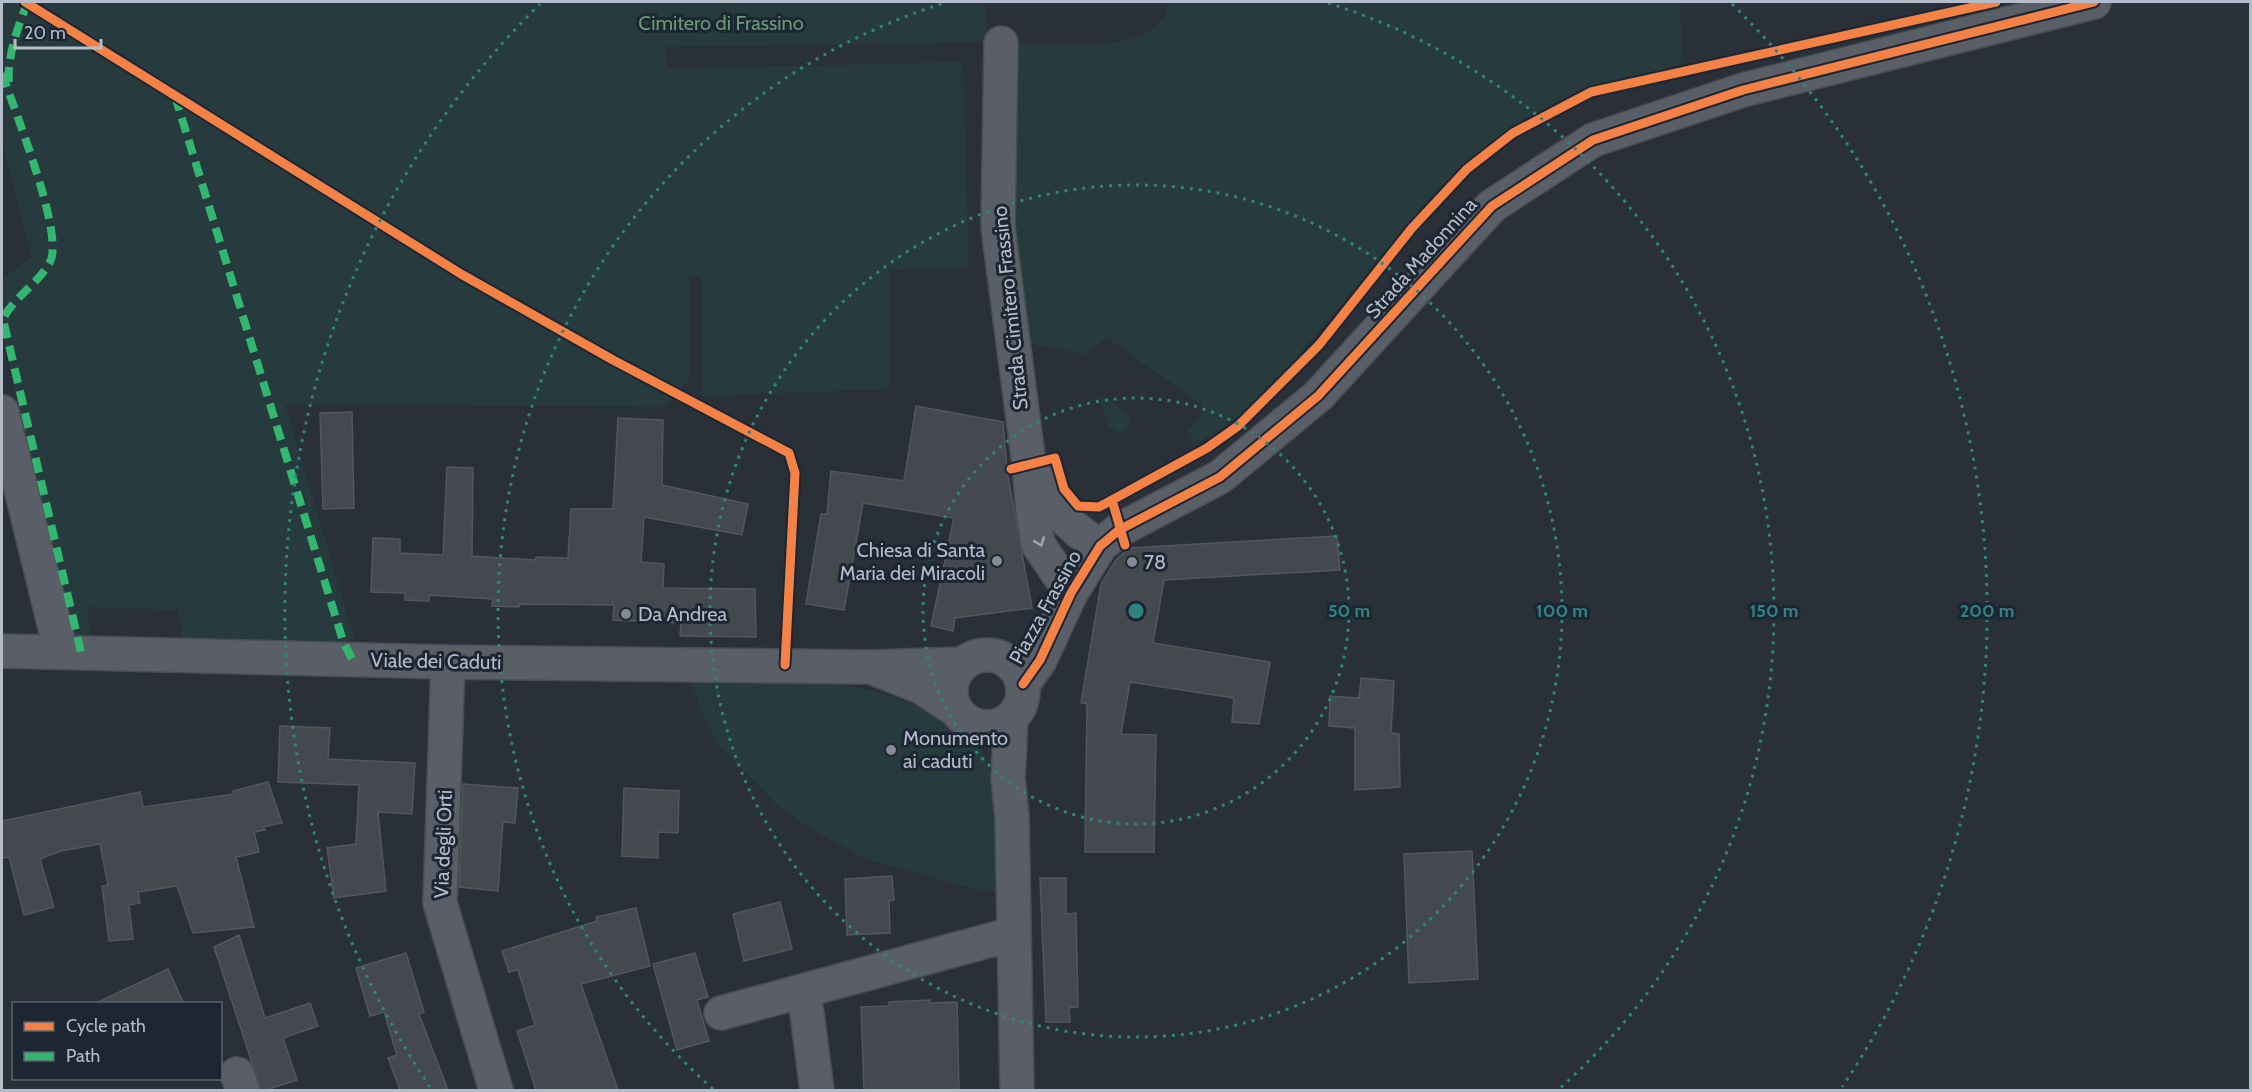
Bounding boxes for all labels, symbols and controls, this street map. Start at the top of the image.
park label: Cimitero di Frassino [638,11,804,35]
scale bar [15,12,100,50]
text: 20 m [24,22,66,44]
street label: Strada Madonnina [1360,192,1482,323]
street label: Strada Cimitero Frassino [987,205,1033,411]
one-way arrow [1033,536,1045,547]
place label: Chiesa di Santa Maria dei Miracoli [840,538,985,585]
street label: Piazza Frassino [1004,546,1086,668]
place label: 78 [1144,550,1166,574]
marker: Chiesa di Santa Maria dei Miracoli [990,554,1004,568]
marker: 78 [1125,555,1139,569]
text: 50 m [1328,600,1370,622]
text: 100 m [1536,600,1588,622]
text: 150 m [1750,600,1798,622]
text: 200 m [1960,600,2014,622]
centre of rings [1126,601,1146,621]
place label: Da Andrea [638,602,727,626]
marker: Da Andrea [619,607,633,621]
street label: Viale dei Caduti [370,648,502,674]
place label: Monumento ai caduti [903,726,1008,773]
marker: Monumento ai caduti [884,743,898,757]
street label: Via degli Orti [429,789,457,899]
legend [12,1002,222,1080]
text: Cycle path [66,1015,146,1037]
text: Path [66,1045,100,1067]

